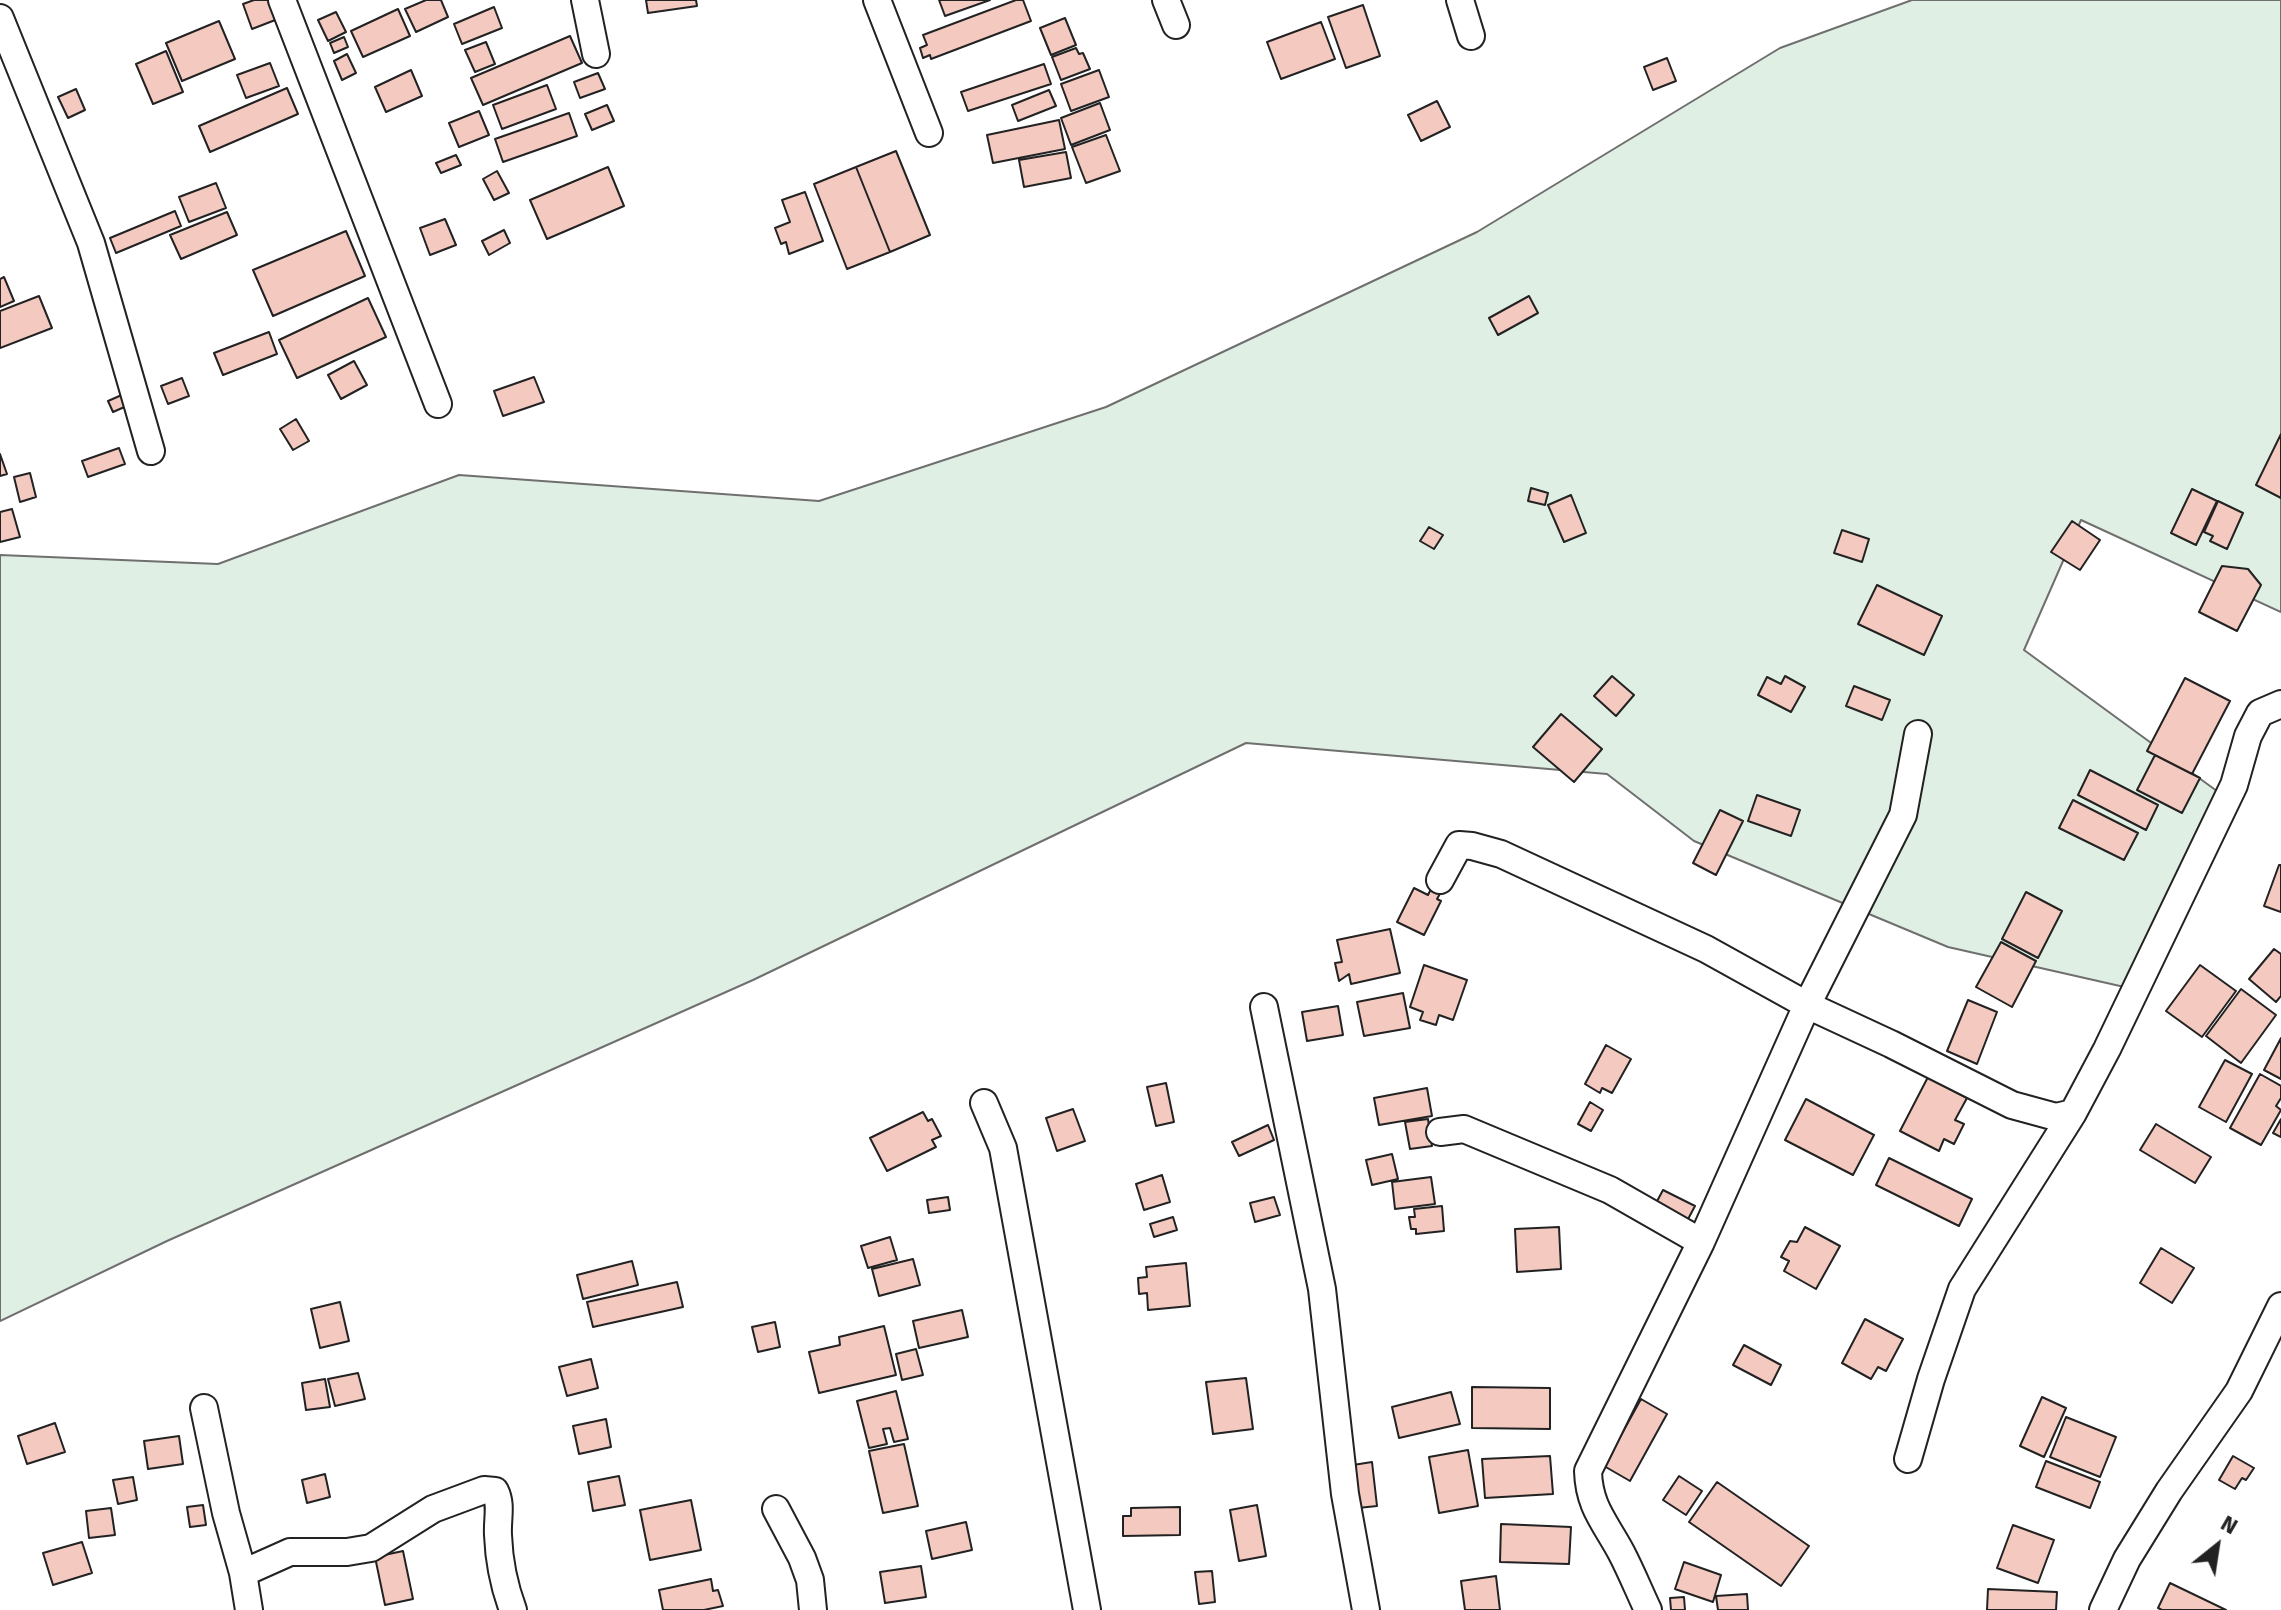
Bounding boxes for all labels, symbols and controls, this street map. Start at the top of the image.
north arrow [2177,1506,2257,1586]
text: N [2216,1509,2242,1540]

